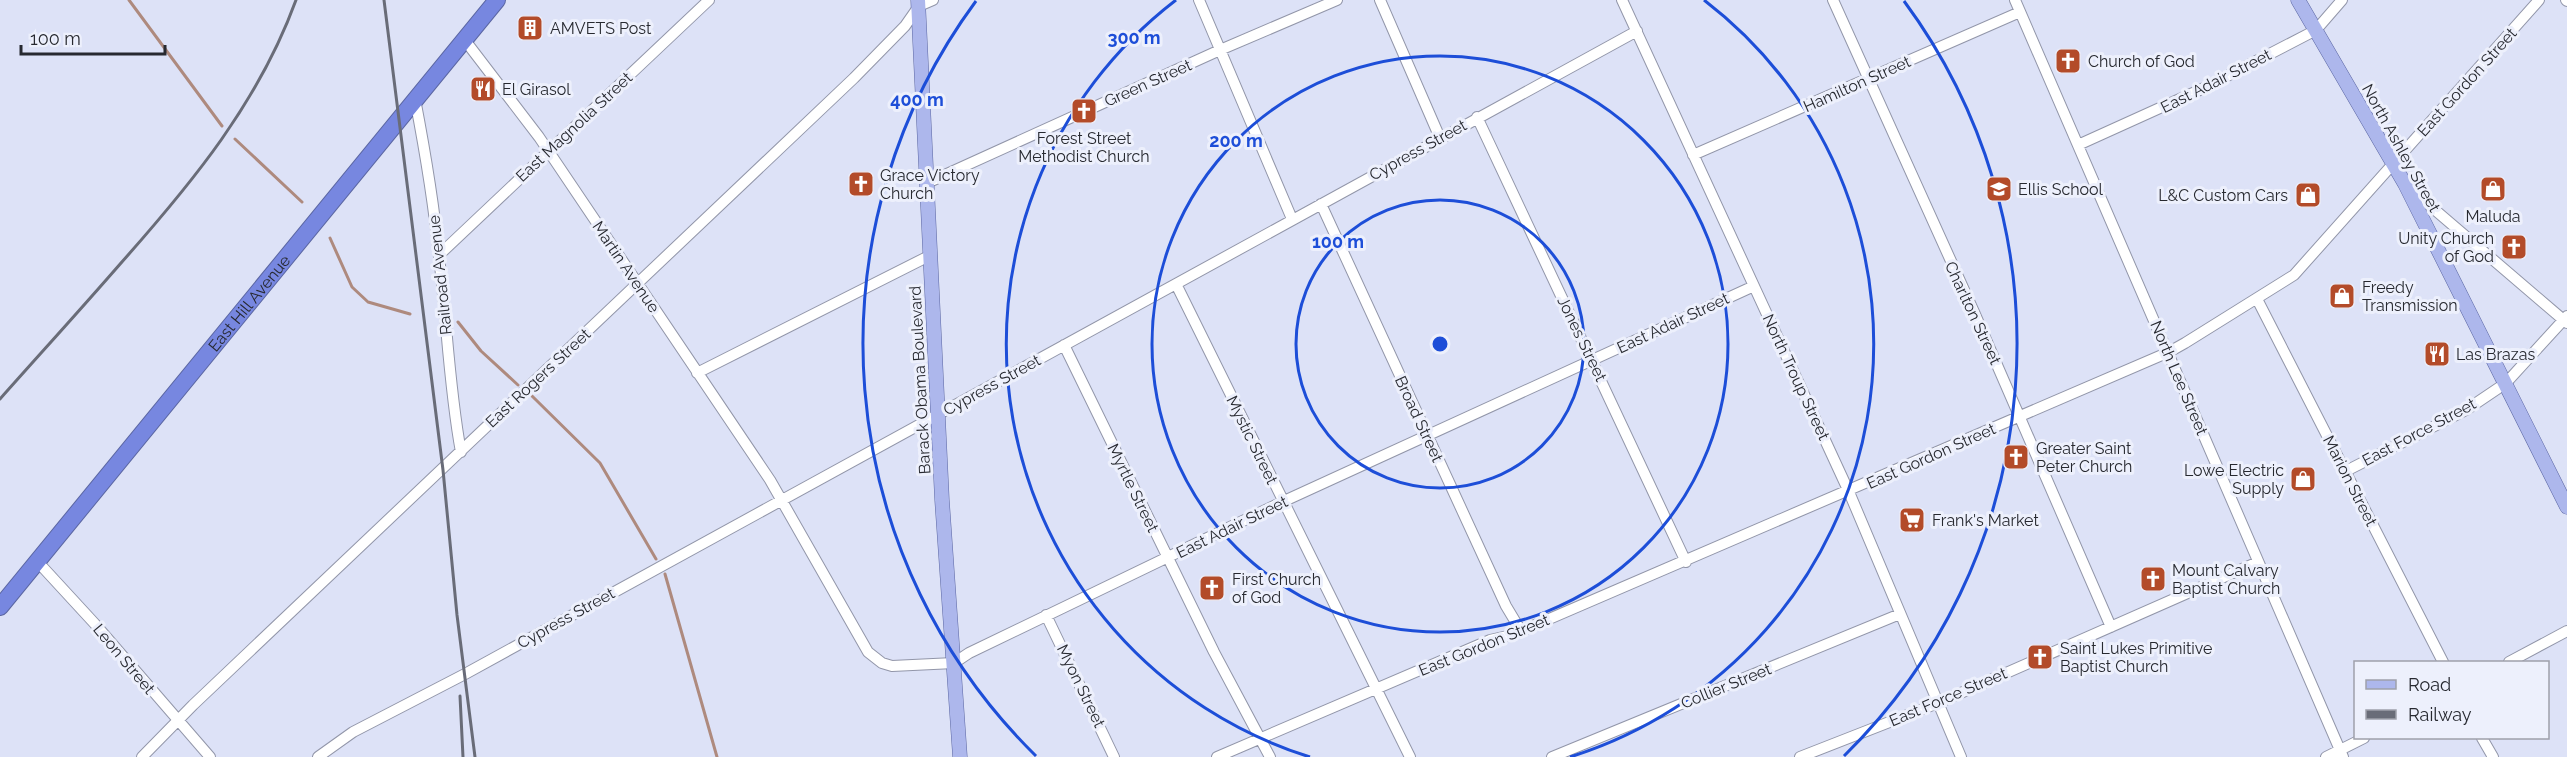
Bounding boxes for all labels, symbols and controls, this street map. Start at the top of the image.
building icon: AMVETS Post [515,13,545,43]
scale bar [21,18,165,56]
place label: AMVETS Post [550,19,652,38]
street label: East Gordon Street [2413,23,2521,140]
text: 300 m [1107,27,1161,48]
text: 100 m [30,28,81,49]
street label: East Adair Street [2158,45,2275,117]
church icon: Church of God [2053,46,2083,76]
street label: Hamilton Street [1800,52,1914,116]
place label: Church of God [2088,52,2195,71]
street label: Green Street [1101,55,1195,111]
street label: East Magnolia Street [512,68,637,186]
restaurant icon: El Girasol [468,74,498,104]
place label: El Girasol [502,80,571,99]
street label: North Ashley Street [2358,81,2444,216]
text: 400 m [890,89,944,110]
church icon: Forest Street Methodist Church [1069,96,1099,126]
street label: Cypress Street [1366,115,1470,185]
place label: Forest Street Methodist Church [1018,129,1150,166]
text: 200 m [1209,130,1263,151]
place label: Grace Victory Church [880,166,980,203]
church icon: Grace Victory Church [846,169,876,199]
school or university icon: Ellis School [1984,174,2014,204]
shop icon: Maluda [2478,174,2508,204]
place label: Ellis School [2018,180,2104,199]
shop icon: L&C Custom Cars [2293,180,2323,210]
place label: L&C Custom Cars [2158,186,2288,205]
place label: Maluda [2465,207,2521,226]
street label: Railroad Avenue [424,214,456,336]
street label: Martin Avenue [588,218,664,316]
place label: Unity Church of God [2398,229,2494,266]
text: 100 m [1312,231,1364,252]
church icon: Unity Church of God [2499,232,2529,262]
street label: East Hill Avenue [204,251,294,355]
street label: Charlton Street [1941,258,2005,368]
place label: Freedy Transmission [2362,278,2458,315]
shop icon: Freedy Transmission [2327,281,2357,311]
street label: Barack Obama Boulevard [906,285,934,475]
street label: East Adair Street [1614,288,1733,357]
street label: Jones Street [1553,294,1611,385]
street label: North Troup Street [1759,311,1834,444]
street label: North Lee Street [2146,318,2212,439]
street label: East Rogers Street [482,324,595,431]
centre of rings [1430,334,1450,354]
restaurant icon: Las Brazas [2422,339,2452,369]
place label: Las Brazas [2456,345,2535,364]
street label: Cypress Street [940,350,1044,420]
street label: Broad Street [1391,373,1447,466]
street label: Mystic Street [1222,393,1282,488]
street label: East Force Street [2359,394,2480,470]
street label: East Gordon Street [1864,419,1999,493]
street label: Marion Street [2319,433,2381,530]
place label: Greater Saint Peter Church [2036,439,2132,476]
street label: Myrtle Street [1103,441,1163,536]
church icon: Greater Saint Peter Church [2001,442,2031,472]
place label: Lowe Electric Supply [2184,461,2284,498]
shop icon: Lowe Electric Supply [2288,464,2318,494]
street label: East Adair Street [1173,492,1291,562]
supermarket icon: Frank's Market [1897,505,1927,535]
place label: Frank's Market [1932,511,2039,530]
place label: Mount Calvary Baptist Church [2172,561,2280,598]
church icon: Mount Calvary Baptist Church [2138,564,2168,594]
place label: First Church of God [1232,570,1321,607]
church icon: First Church of God [1197,573,1227,603]
street label: Cypress Street [514,583,618,653]
street label: East Gordon Street [1416,610,1553,680]
street label: Leon Street [89,620,159,698]
place label: Saint Lukes Primitive Baptist Church [2060,639,2212,676]
street label: Myon Street [1053,642,1109,731]
church icon: Saint Lukes Primitive Baptist Church [2025,642,2055,672]
street label: Collier Street [1678,659,1775,713]
legend [2354,661,2549,739]
street label: East Force Street [1886,663,2010,730]
text: Road [2408,674,2451,695]
text: Railway [2408,704,2472,725]

